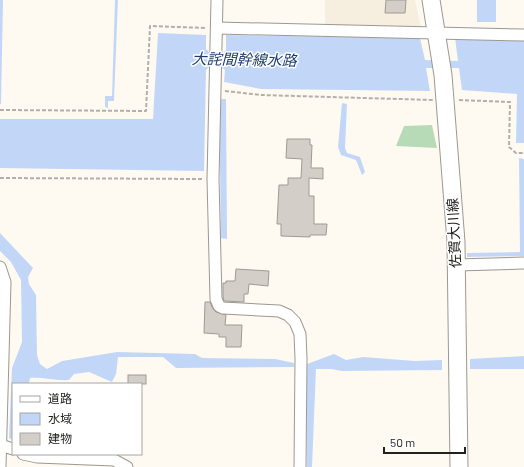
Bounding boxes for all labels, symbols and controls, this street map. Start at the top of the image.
water label: 大詫間幹線水路 [191,49,299,69]
street label: 佐賀大川線 [443,198,464,268]
legend [12,383,142,455]
text: 道路 [48,391,72,405]
text: 水域 [48,411,72,425]
scale bar [384,429,465,455]
text: 建物 [48,431,72,445]
text: 50 m [390,435,415,449]

